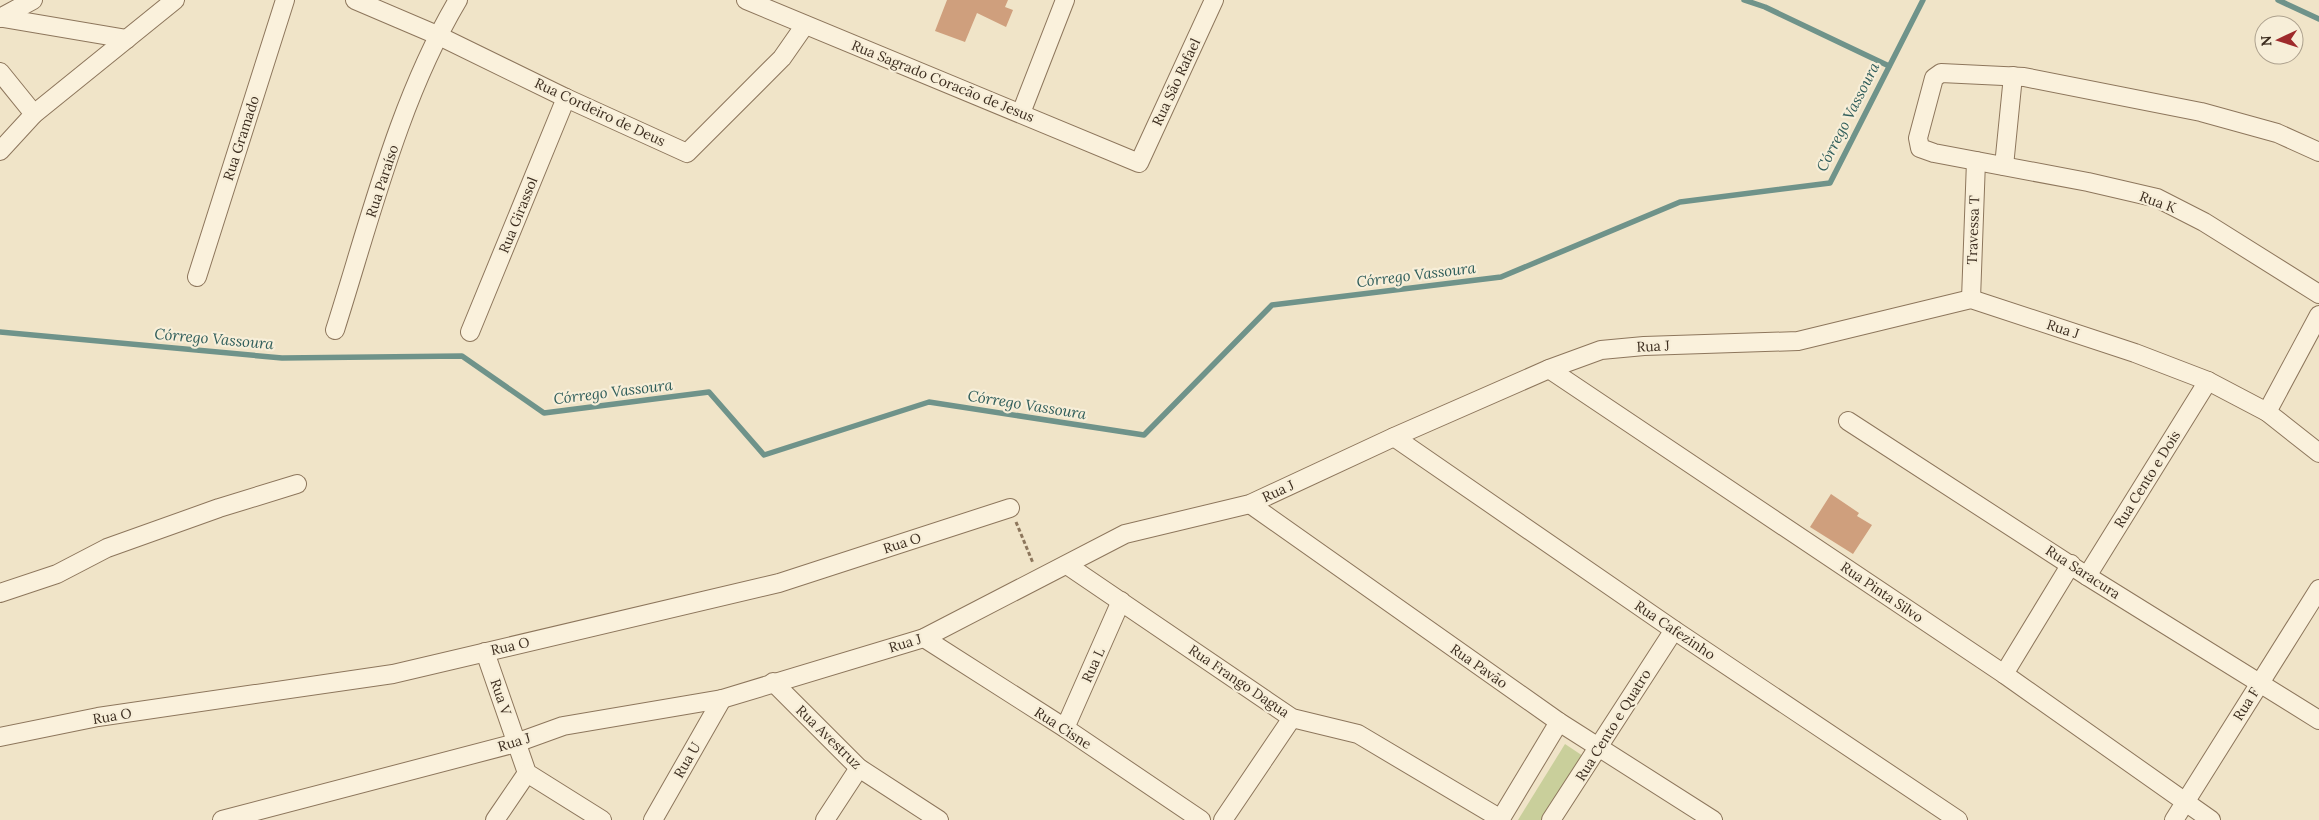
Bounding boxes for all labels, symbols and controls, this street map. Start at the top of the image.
north arrow [2254,15,2304,65]
street label: Rua São Rafael [1148,35,1204,129]
text: N [2257,35,2275,47]
street label: Rua Sagrado Coracão de Jesus [849,36,1037,126]
water label: Córrego Vassoura [1812,58,1884,174]
street label: Rua Cordeiro de Deus [532,74,668,150]
street label: Rua Gramado [219,93,263,183]
street label: Rua Paraíso [362,142,402,220]
street label: Rua Girassol [495,174,542,256]
street label: Rua K [2137,187,2179,217]
street label: Travessa T [1963,195,1983,265]
water label: Córrego Vassoura [1355,258,1477,291]
street label: Rua J [2044,315,2082,343]
water label: Córrego Vassoura [154,324,275,353]
street label: Rua J [1636,336,1670,356]
water label: Córrego Vassoura [552,375,674,408]
water label: Córrego Vassoura [966,386,1088,423]
street label: Rua Cento e Dois [2110,427,2184,531]
street label: Rua J [1259,476,1297,506]
street label: Rua O [881,528,923,558]
street label: Rua Saracura [2042,541,2124,603]
street label: Rua Pinta Silvo [1837,558,1927,626]
street label: Rua Cafezinho [1631,596,1719,664]
street label: Rua J [886,630,924,656]
street label: Rua O [489,633,531,659]
street label: Rua Pavão [1447,640,1511,692]
street label: Rua Frango Dagua [1185,641,1293,721]
street label: Rua L [1077,645,1109,685]
street label: Rua Cento e Quatro [1571,666,1655,784]
street label: Rua V [486,676,516,718]
street label: Rua F [2229,684,2263,724]
street label: Rua Avestruz [792,701,866,773]
street label: Rua Cisne [1031,703,1095,753]
street label: Rua O [91,704,133,728]
street label: Rua J [495,729,533,755]
street label: Rua U [670,738,705,781]

